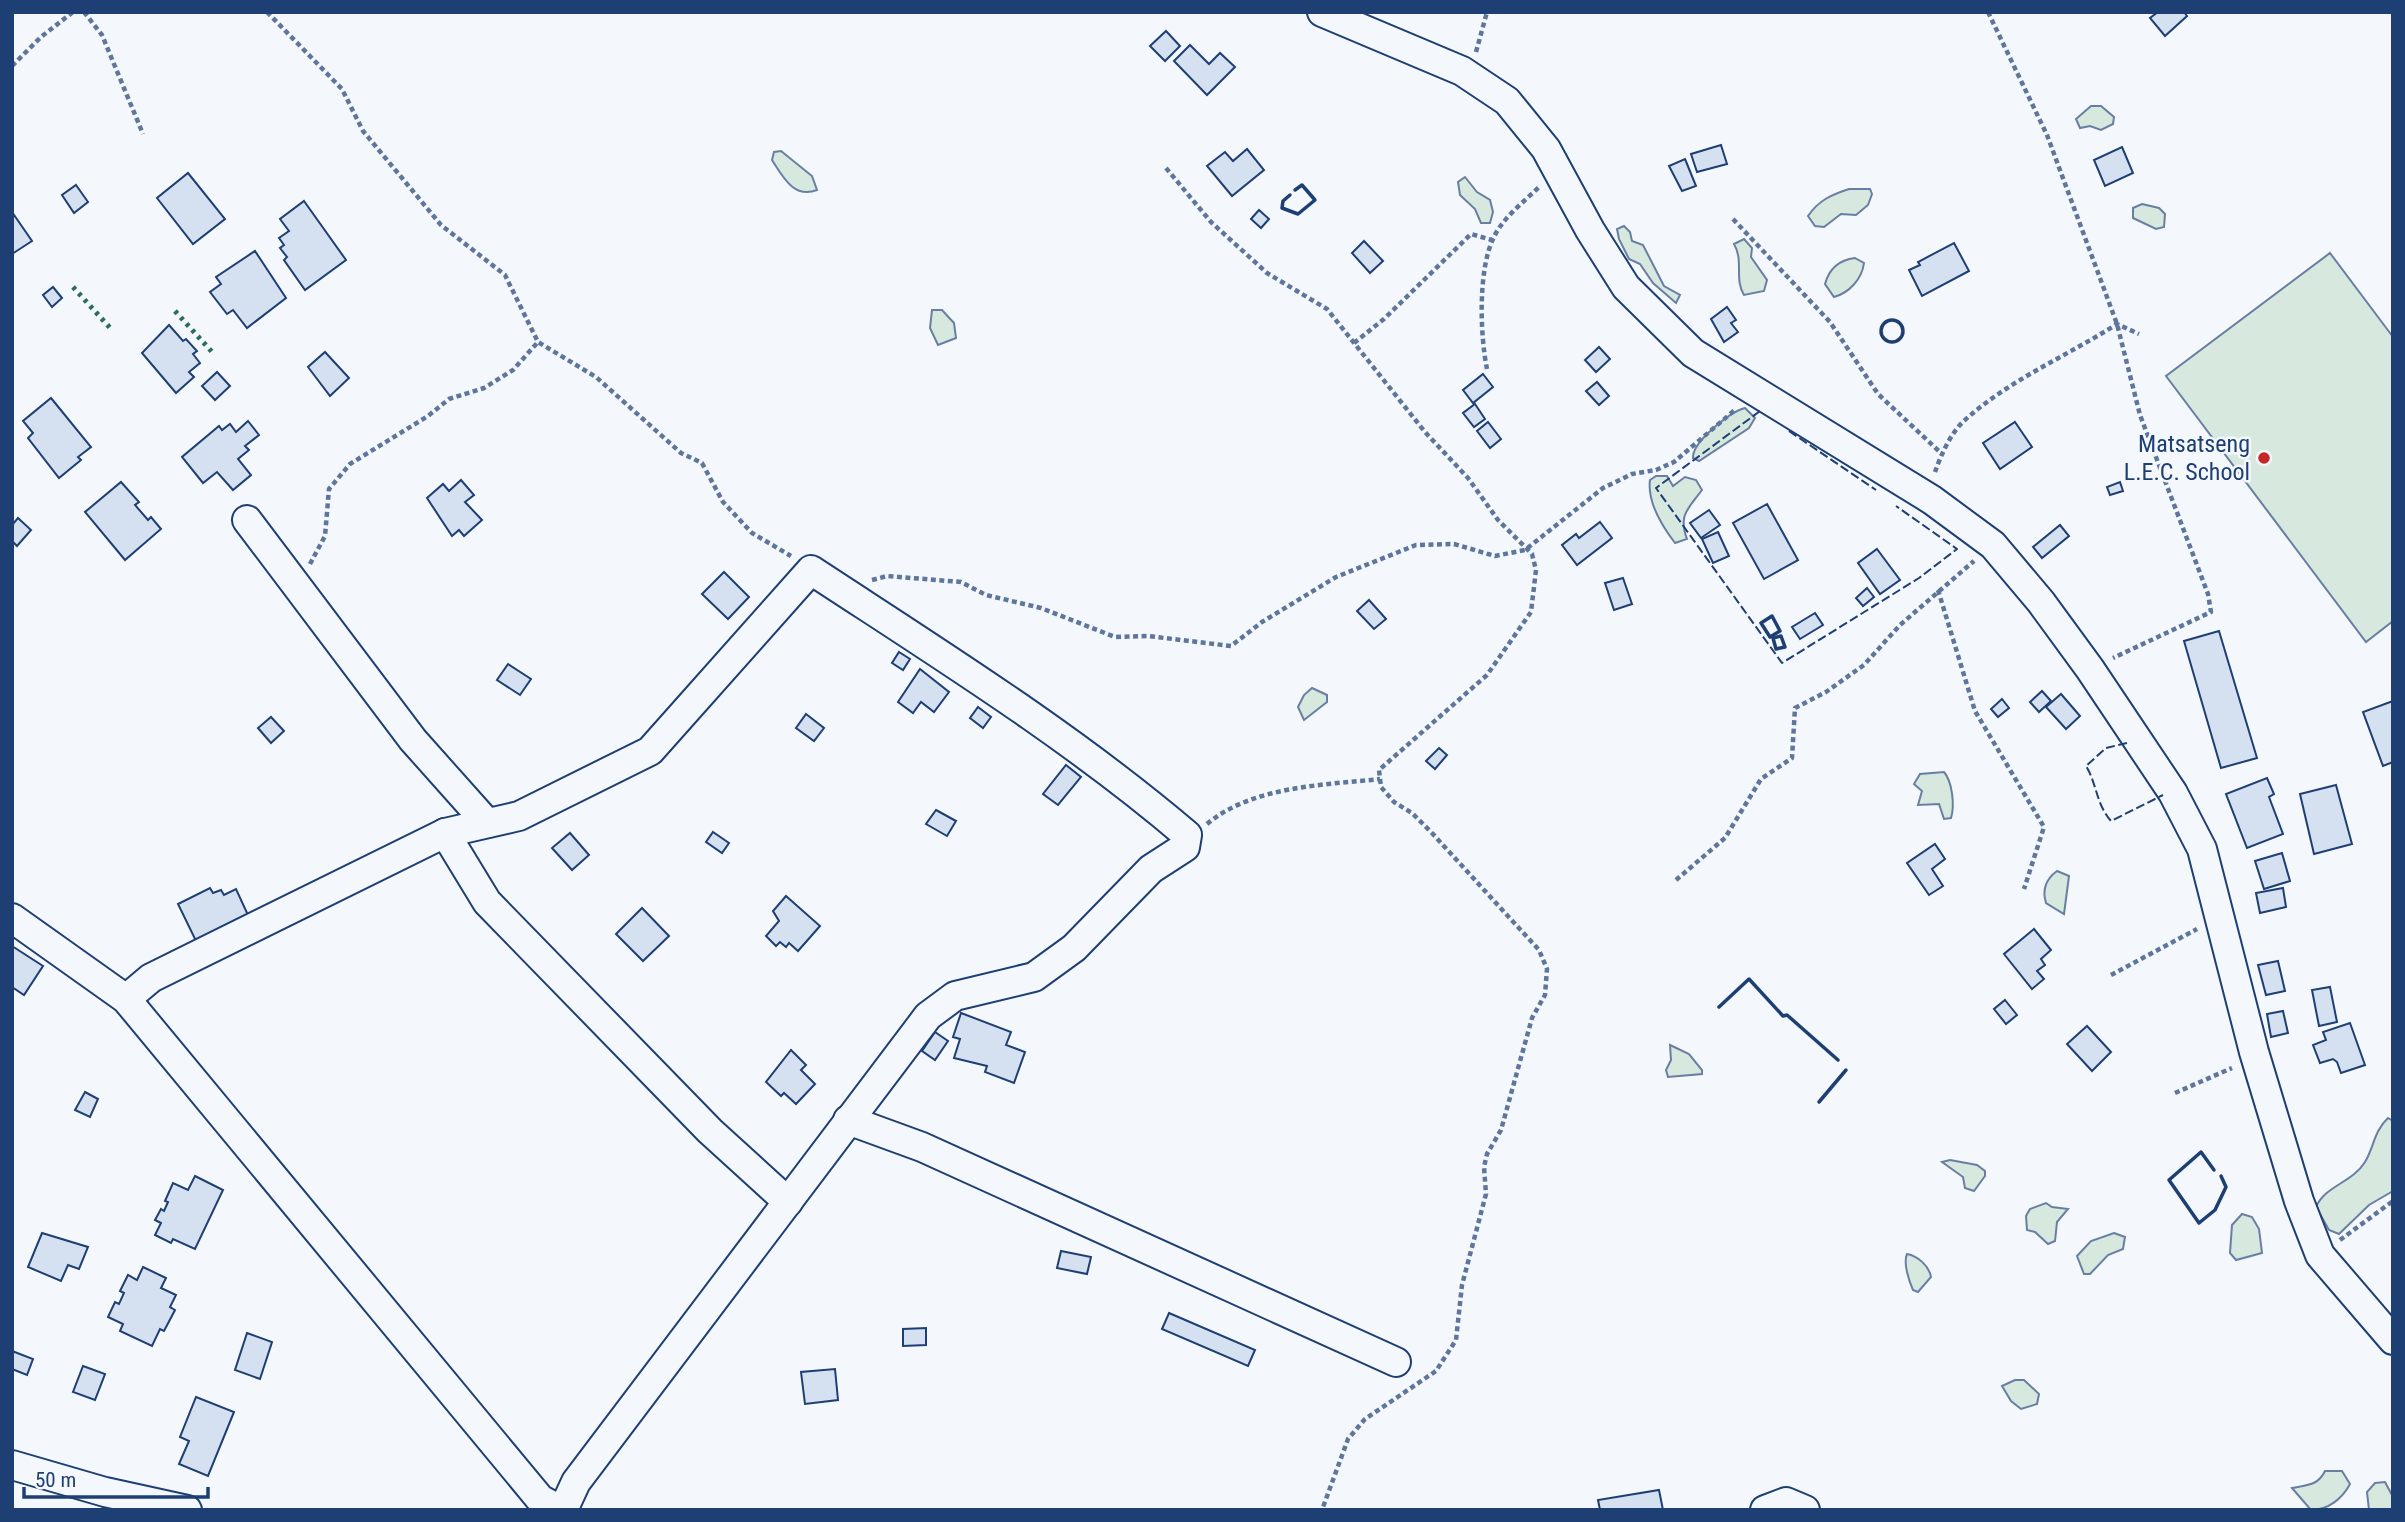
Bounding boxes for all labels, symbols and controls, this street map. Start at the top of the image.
place label: Matsatseng L.E.C. School [2124,430,2250,486]
marker: Matsatseng L.E.C. School [2256,450,2272,466]
scale bar [24,1456,208,1500]
text: 50 m [35,1468,76,1492]

